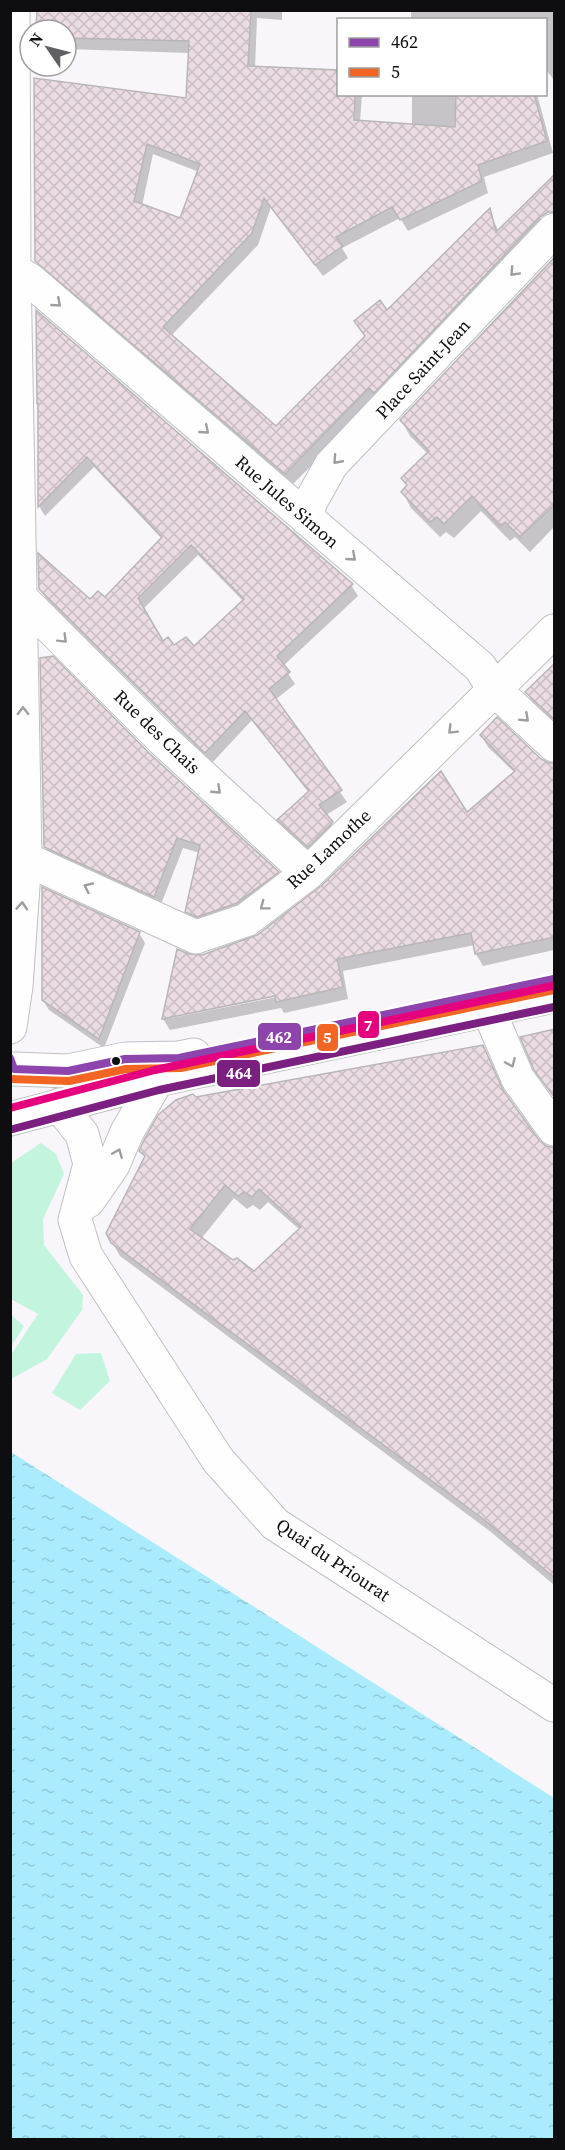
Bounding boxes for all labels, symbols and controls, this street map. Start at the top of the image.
north arrow [18,18,78,78]
legend [337,18,547,96]
text: N [23,28,48,50]
text: 462 [391,29,418,54]
text: 5 [391,59,400,84]
one-way arrow [511,265,522,276]
one-way arrow [50,296,61,307]
street label: Place Saint-Jean [370,313,476,424]
one-way arrow [198,423,209,434]
street label: Rue Jules Simon [230,450,345,554]
one-way arrow [333,453,344,464]
one-way arrow [345,550,356,561]
one-way arrow [55,631,66,642]
street label: Rue des Chais [109,684,206,779]
one-way arrow [17,707,29,716]
one-way arrow [518,711,529,722]
one-way arrow [449,723,460,734]
one-way arrow [210,782,221,793]
street label: Rue Lamothe [281,803,376,894]
one-way arrow [83,882,94,894]
one-way arrow [260,899,271,910]
one-way arrow [15,902,28,911]
line badge: 7 [357,1010,380,1039]
text: 7 [364,1014,373,1036]
line badge: 462 [257,1022,302,1051]
line badge: 5 [316,1023,339,1052]
text: 462 [266,1026,292,1048]
text: 5 [323,1026,332,1048]
unlabelled marker [110,1055,122,1067]
one-way arrow [504,1057,516,1068]
line badge: 464 [216,1059,261,1088]
text: 464 [226,1062,252,1084]
one-way arrow [111,1148,123,1159]
street label: Quai du Priourat [271,1512,395,1607]

